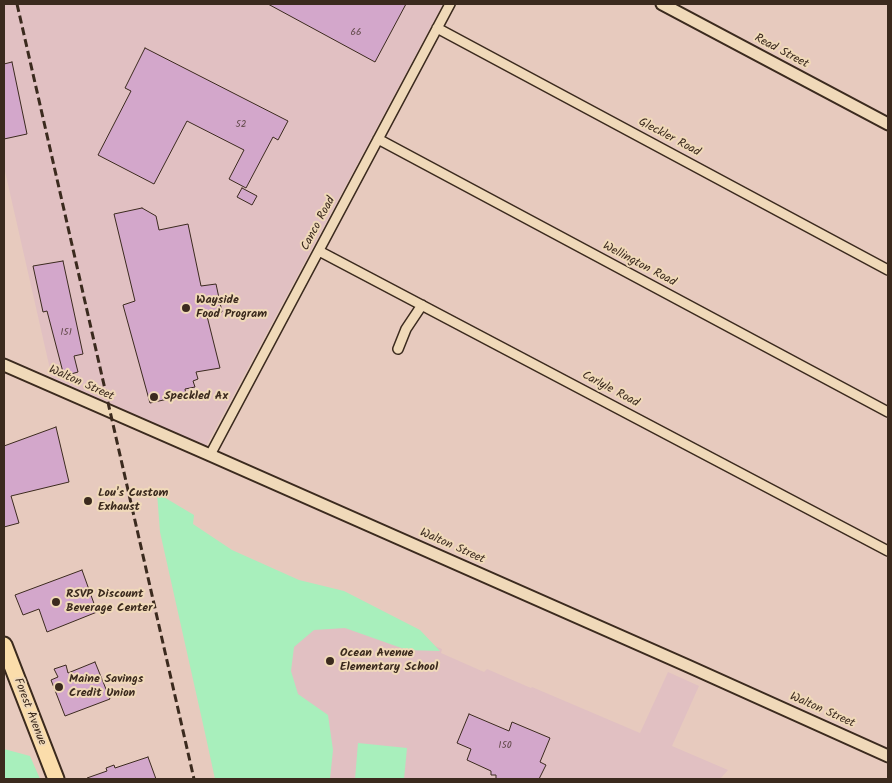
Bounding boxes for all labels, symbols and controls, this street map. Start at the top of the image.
house number: 66 [350,27,362,39]
street label: Read Street [751,32,811,72]
street label: Gleckler Road [636,116,702,160]
house number: 52 [235,119,247,131]
street label: Canco Road [299,195,339,253]
street label: Wellington Road [600,240,678,290]
place label: Wayside Food Program [196,294,267,322]
marker: Wayside Food Program [180,302,192,314]
house number: 151 [60,327,72,339]
street label: Walton Street [46,363,116,405]
street label: Carlyle Road [579,369,641,411]
place label: Speckled Ax [164,390,228,404]
marker: Speckled Ax [148,391,160,403]
place label: Lou's Custom Exhaust [98,487,168,515]
marker: Lou's Custom Exhaust [82,495,94,507]
street label: Walton Street [417,526,487,568]
place label: RSVP Discount Beverage Center [66,588,152,616]
marker: RSVP Discount Beverage Center [50,596,62,608]
place label: Ocean Avenue Elementary School [340,647,438,675]
marker: Ocean Avenue Elementary School [324,655,336,667]
place label: Maine Savings Credit Union [69,673,143,701]
street label: Forest Avenue [10,676,48,748]
marker: Maine Savings Credit Union [53,681,65,693]
street label: Walton Street [787,690,857,732]
house number: 150 [498,740,512,752]

